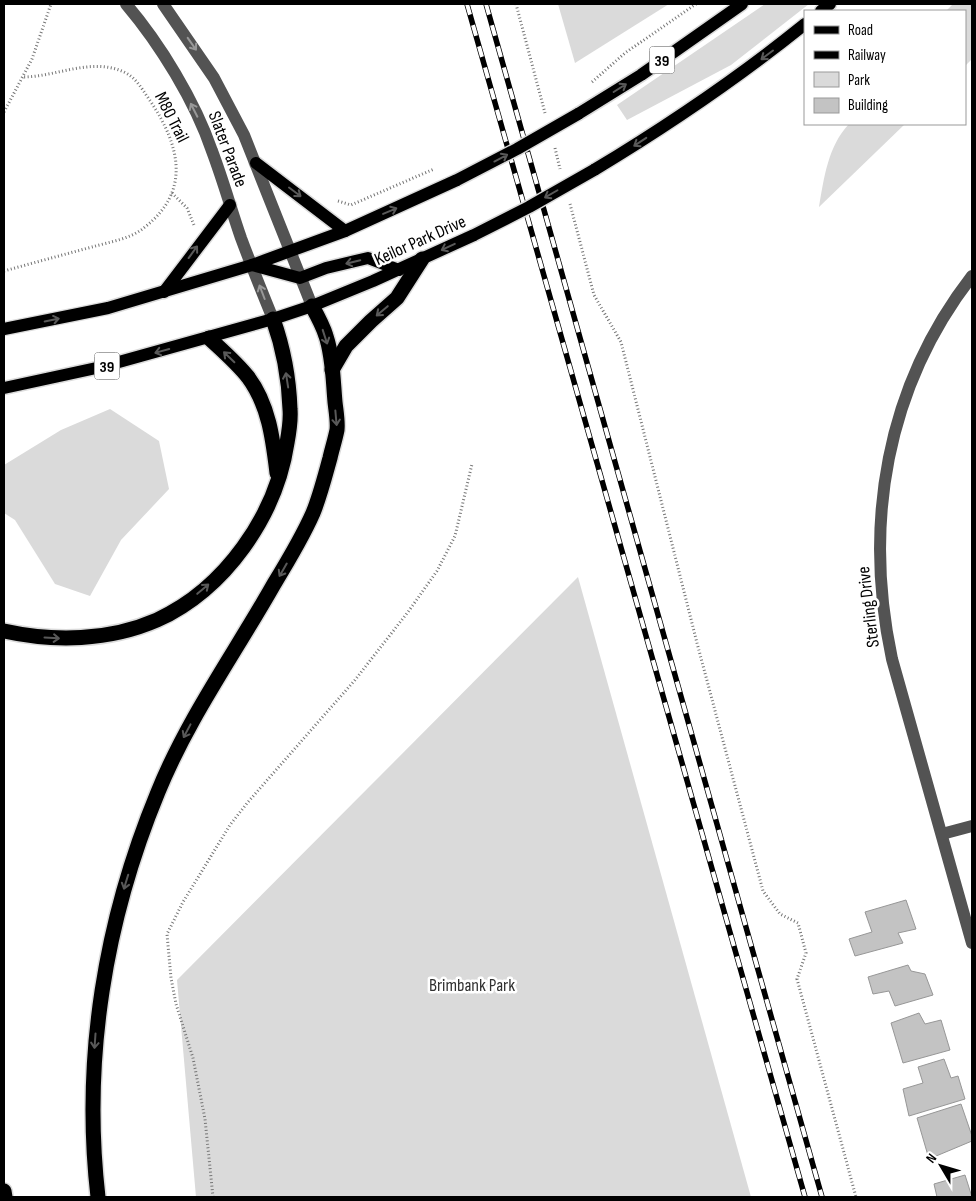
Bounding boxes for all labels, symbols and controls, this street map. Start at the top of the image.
legend [804,10,966,125]
text: Road [848,21,873,40]
one-way arrow [187,36,197,50]
road number: 39 [650,46,674,74]
text: Railway [848,46,886,65]
one-way arrow [761,49,774,60]
text: Park [848,71,870,90]
one-way arrow [612,83,626,93]
street label: M80 Trail [150,88,193,146]
text: Building [848,96,888,115]
one-way arrow [189,103,199,118]
street label: Slater Parade [203,108,252,190]
one-way arrow [633,137,647,147]
one-way arrow [493,153,508,163]
one-way arrow [288,186,301,197]
one-way arrow [545,190,559,200]
one-way arrow [382,206,397,216]
street label: Keilor Park Drive [371,211,469,270]
one-way arrow [441,243,456,253]
one-way arrow [187,246,198,260]
one-way arrow [345,258,361,267]
one-way arrow [257,285,266,301]
one-way arrow [375,306,388,317]
one-way arrow [43,315,59,324]
one-way arrow [321,328,331,344]
one-way arrow [155,347,171,357]
one-way arrow [222,351,235,363]
road number: 39 [94,352,120,380]
one-way arrow [281,372,291,388]
one-way arrow [331,410,341,426]
one-way arrow [277,562,287,576]
street label: Sterling Drive [853,565,884,649]
one-way arrow [196,584,209,595]
one-way arrow [44,633,60,642]
one-way arrow [182,723,191,738]
one-way arrow [121,873,131,889]
park label: Brimbank Park [429,975,515,996]
one-way arrow [90,1032,100,1048]
north arrow [916,1141,966,1191]
text: N [922,1150,940,1166]

